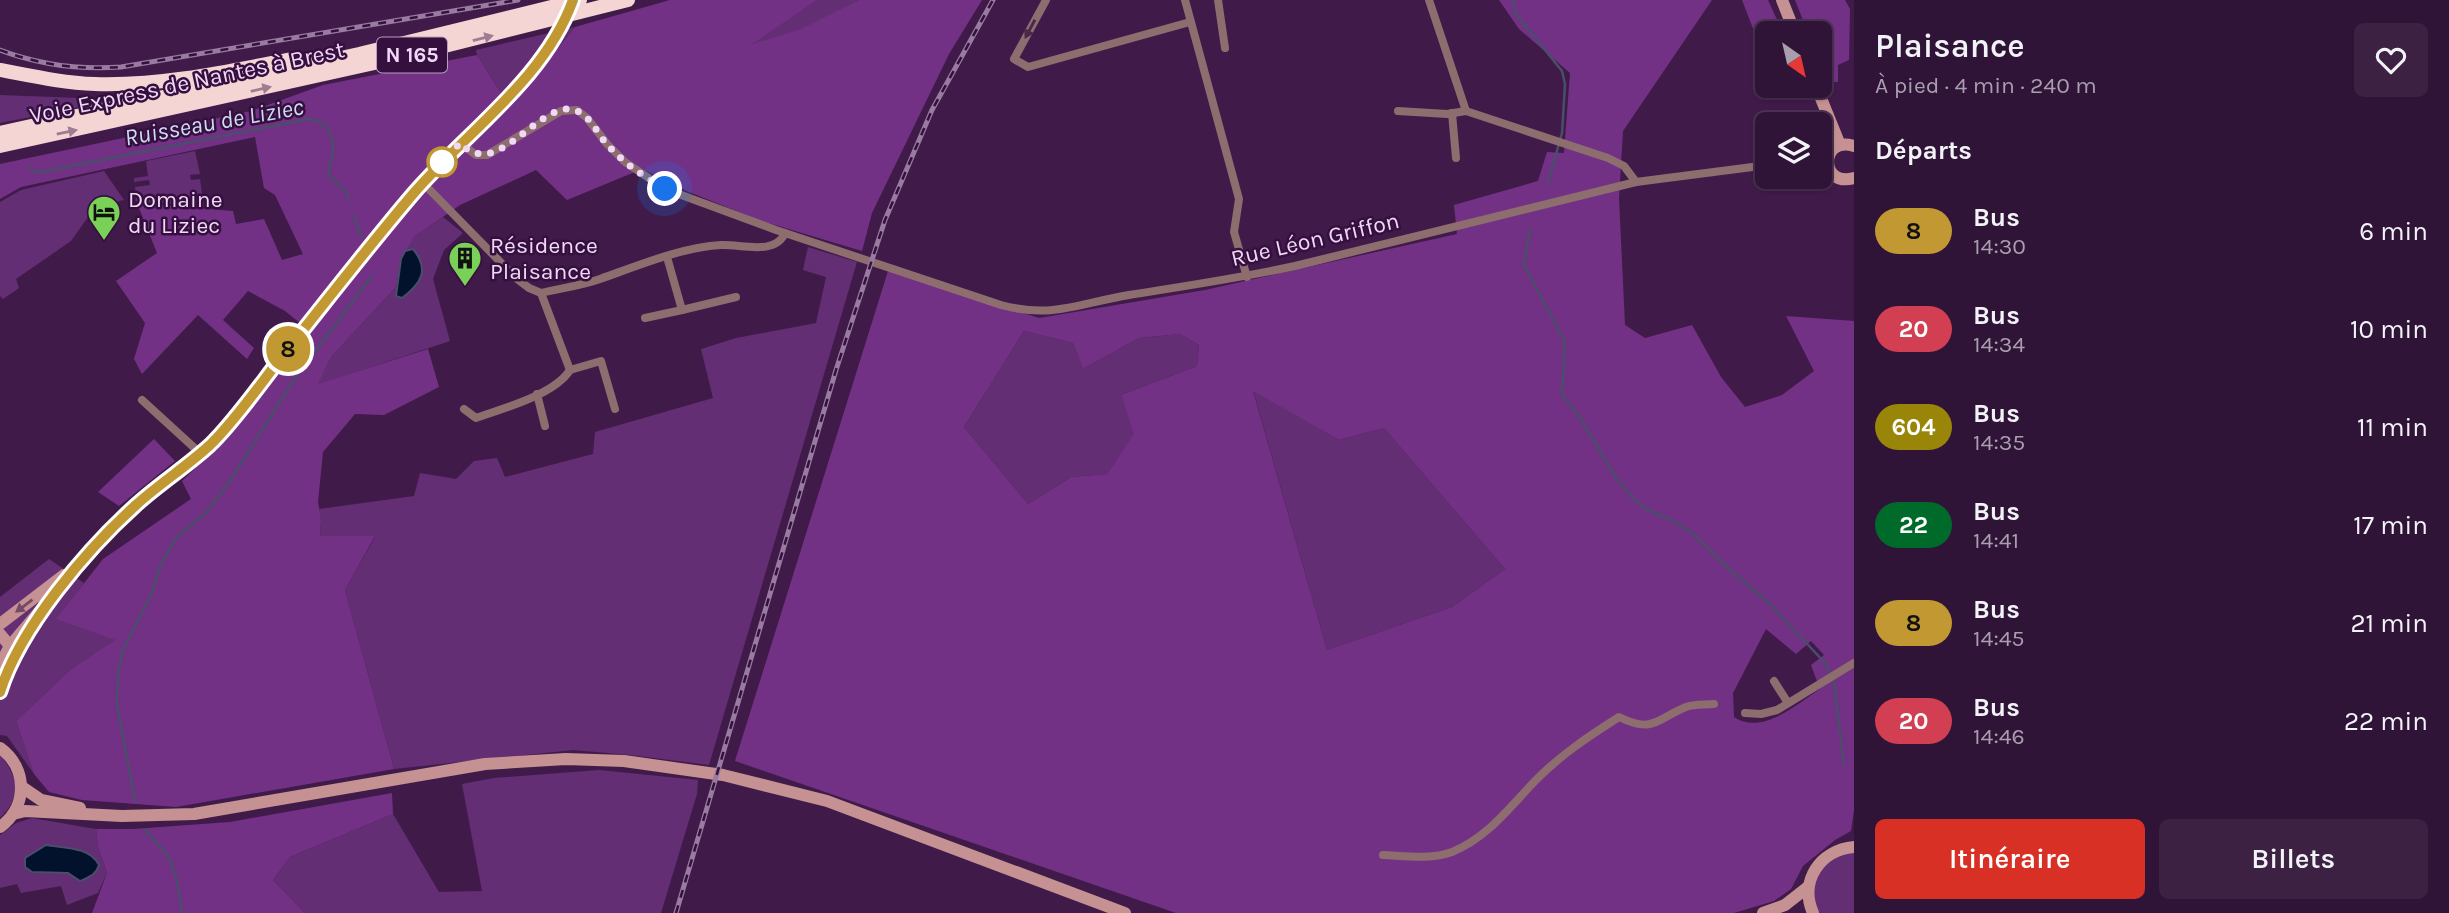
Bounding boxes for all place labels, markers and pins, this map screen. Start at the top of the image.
unlabelled marker [427,147,457,177]
place label: Domaine du Liziec [128,186,222,239]
hotel icon: Domaine du Liziec [85,193,123,242]
place label: Résidence Plaisance [490,232,598,285]
building icon: Résidence Plaisance [446,239,484,288]

